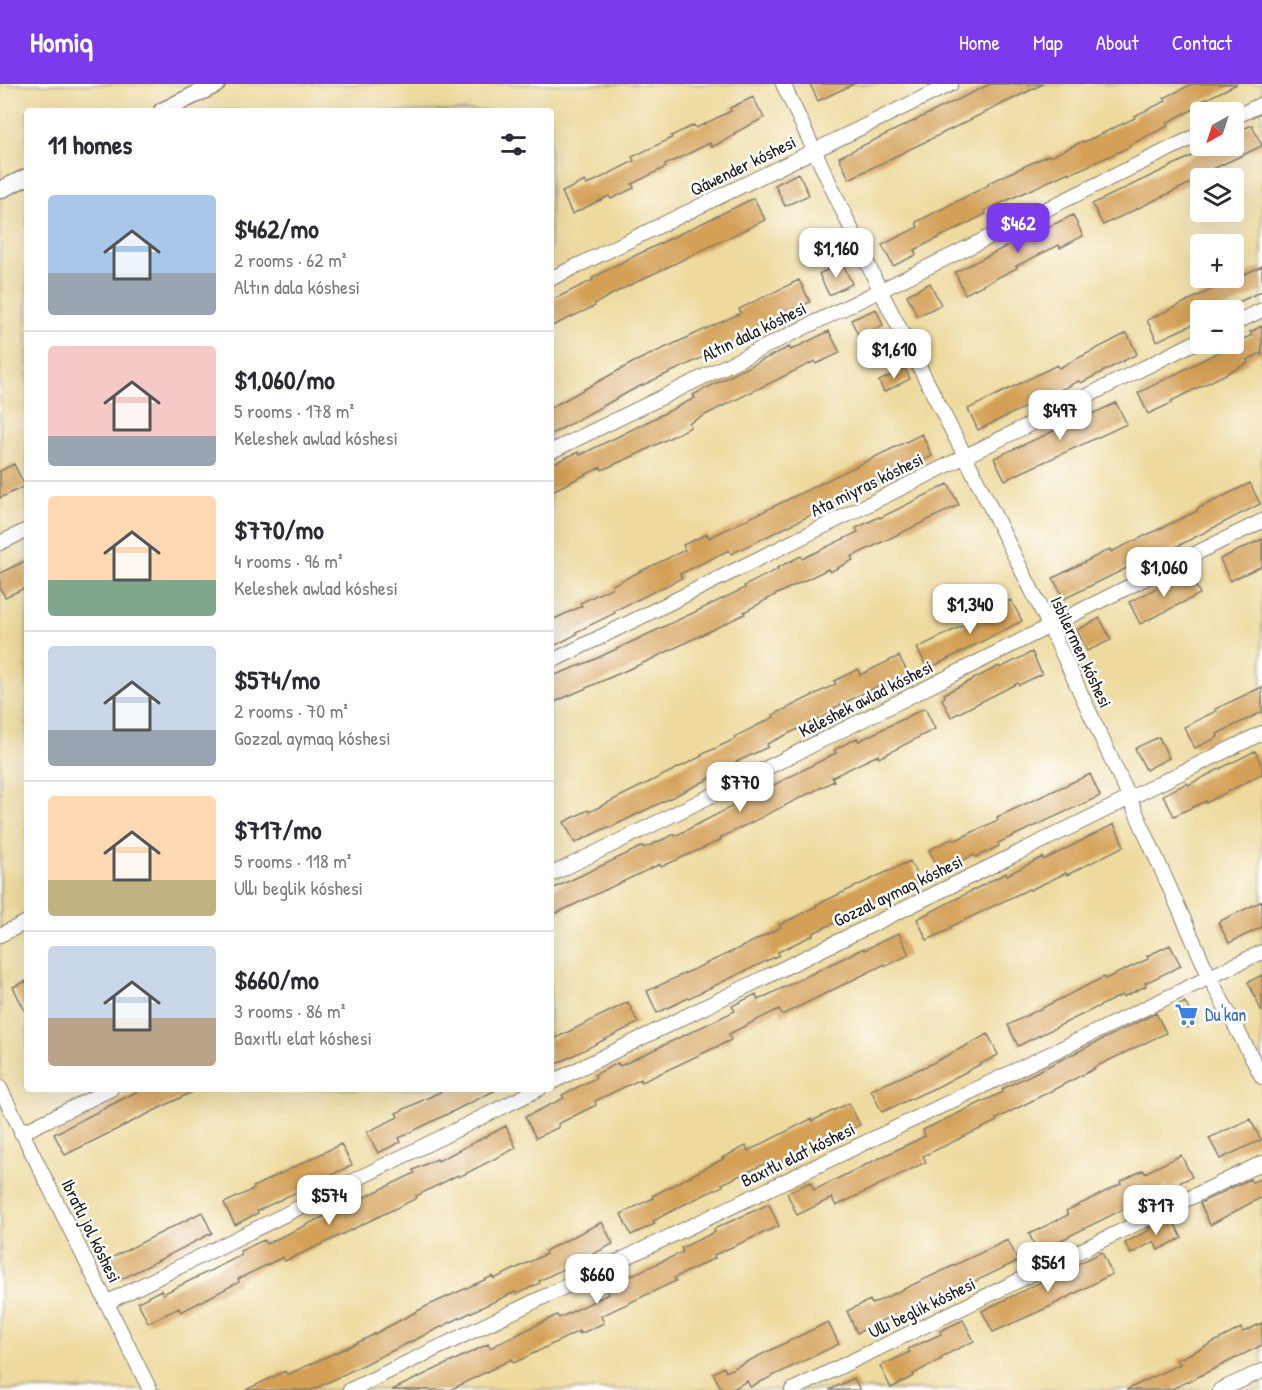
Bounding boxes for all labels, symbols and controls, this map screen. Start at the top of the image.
text: Homiq [30,23,93,61]
text: Home [959,28,1000,57]
text: Map [1033,28,1063,57]
text: About [1096,28,1139,57]
text: Contact [1172,28,1232,57]
north arrow [1190,102,1244,156]
map controls [1190,102,1244,354]
text: 11 homes [48,127,132,162]
icon: filters [497,128,530,161]
street label: Qáwender kóshesi [686,129,800,202]
button: layers [1190,168,1244,222]
pin: $462 [982,203,1054,254]
text: $462 [1001,209,1035,236]
text: $462/mo [234,211,319,246]
icon: home [96,219,168,291]
pin: $1,160 [787,228,885,279]
text: $1,160 [813,234,859,261]
button: + [1190,234,1244,288]
text: 2 rooms · 62 m² [234,246,346,273]
text: Altın dala kóshesi [234,273,360,300]
street label: Altın dala kóshesi [697,295,810,368]
button: − [1190,300,1244,354]
pin: $1,610 [845,329,943,380]
text: $1,610 [871,335,917,362]
text: $1,060/mo [234,362,335,397]
icon: home [96,370,168,442]
pin: $497 [1024,390,1096,441]
text: $497 [1043,396,1077,423]
text: 5 rooms · 178 m² [234,397,354,424]
text: Keleshek awlad kóshesi [234,424,398,451]
street label: Ata miyras kóshesi [806,446,927,523]
text: $770/mo [234,512,324,547]
icon: home [96,520,168,592]
text: 4 rooms · 96 m² [234,547,343,574]
pin: $1,060 [1115,547,1213,598]
text: $1,060 [1140,553,1188,580]
text: Keleshek awlad kóshesi [234,574,398,601]
pin: $1,340 [921,584,1019,635]
text: $1,340 [947,590,993,617]
street label: Isbilermen kóshesi [1045,592,1118,712]
street label: Keleshek awlad kóshesi [794,654,937,743]
text: $574/mo [234,662,320,697]
icon: home [96,670,168,742]
text: 2 rooms · 70 m² [234,697,348,724]
text: Gozzal aymaq kóshesi [234,724,391,751]
pin: $770 [704,762,776,813]
text: $770 [721,768,759,795]
text: $717/mo [234,812,322,847]
icon: home [96,820,168,892]
text: 5 rooms · 118 m² [234,847,351,874]
street label: Gozzal aymaq kóshesi [829,848,967,933]
text: Ullı beglik kóshesi [234,874,363,901]
text: $660/mo [234,962,319,997]
icon: home [96,970,168,1042]
text: 3 rooms · 86 m² [234,997,345,1024]
supermarket icon: Du'kan [1174,1002,1200,1028]
place label: Du'kan [1205,1002,1246,1027]
text: Baxıtlı elat kóshesi [234,1024,372,1051]
street label: Baxıtlı elat kóshesi [737,1116,859,1193]
street label: Ibratlı jol kóshesi [56,1175,127,1287]
pin: $574 [293,1175,365,1226]
text: $574 [311,1181,347,1208]
pin: $717 [1120,1185,1192,1236]
text: $717 [1137,1191,1175,1218]
pin: $561 [1012,1242,1084,1293]
text: $561 [1031,1248,1065,1275]
pin: $660 [561,1254,633,1305]
text: $660 [579,1260,615,1287]
street label: Ullı beglik kóshesi [864,1271,979,1344]

